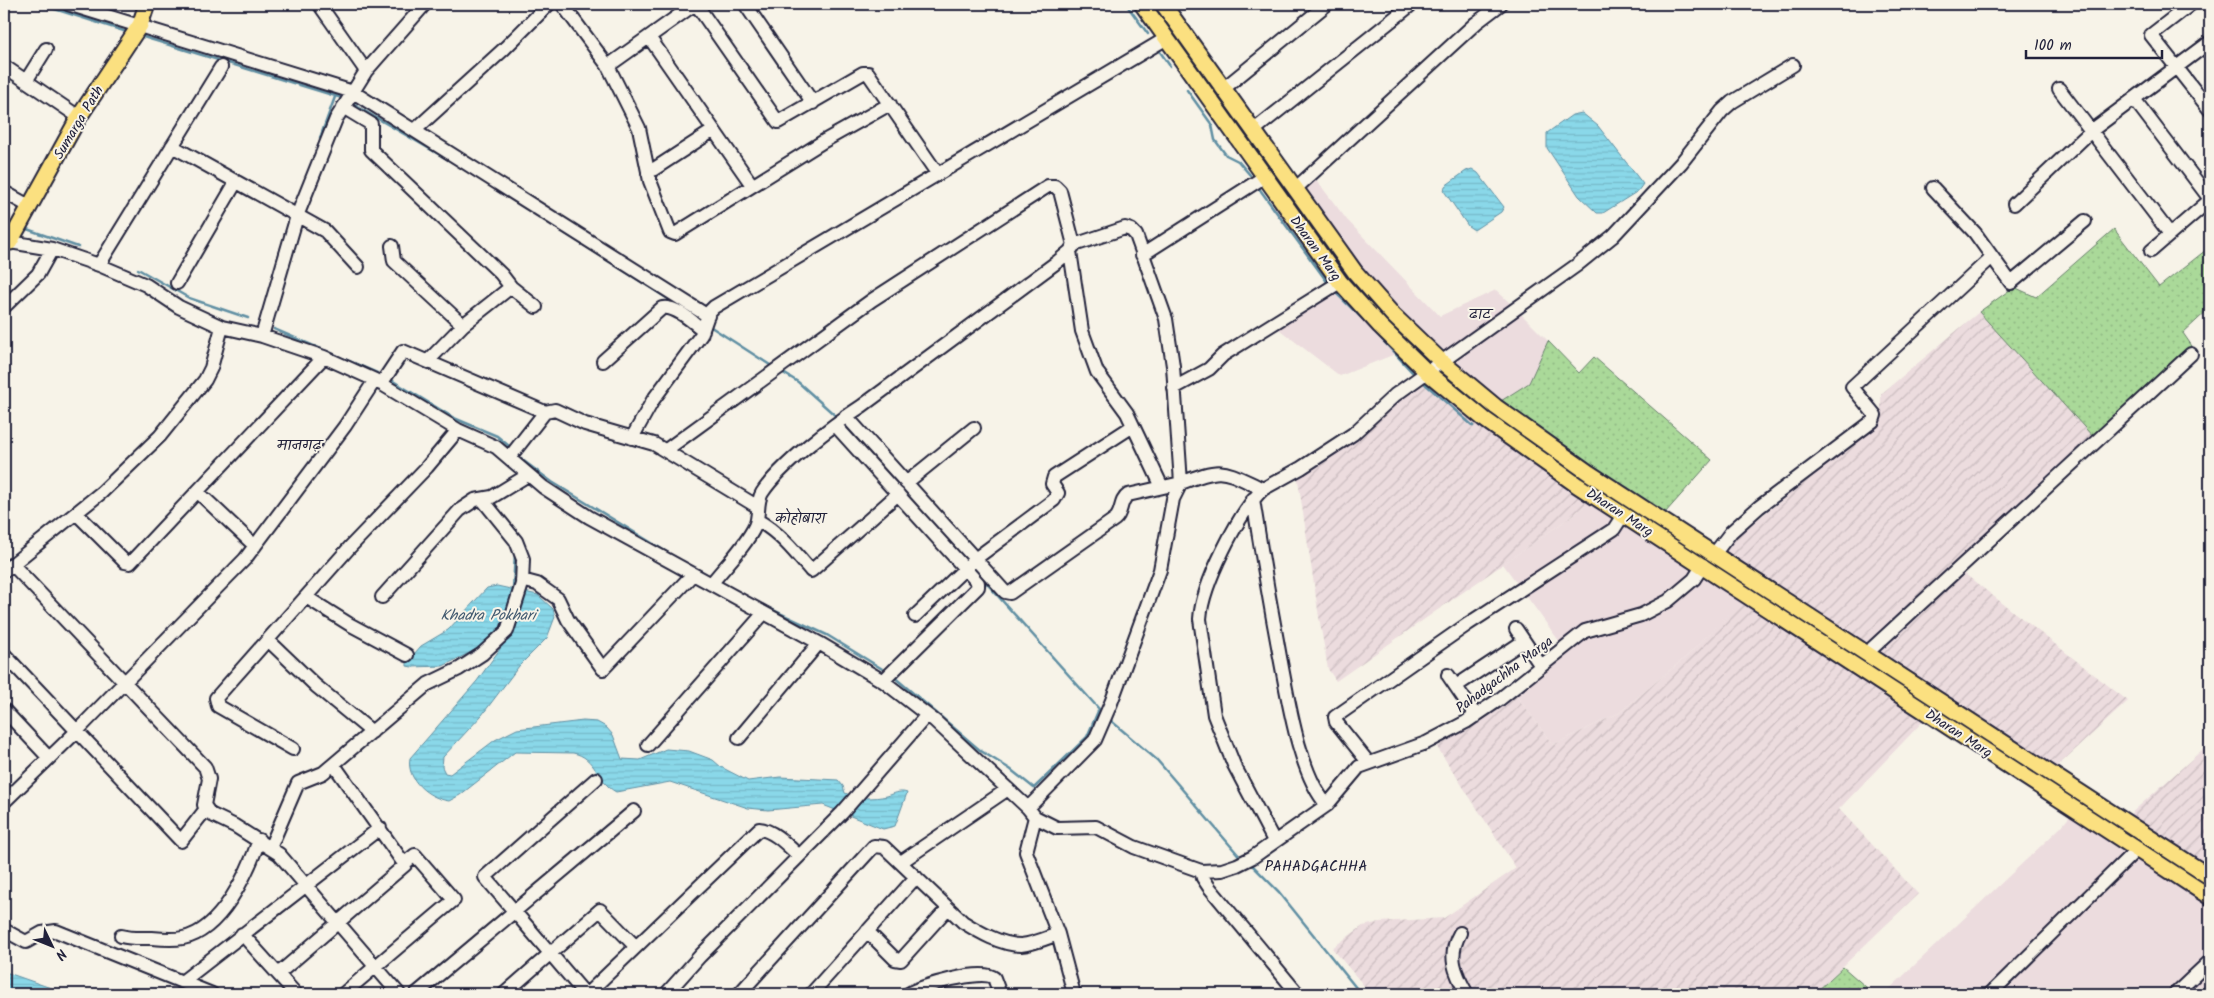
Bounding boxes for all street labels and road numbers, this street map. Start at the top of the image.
street label: Sumarga Path [48,82,110,164]
street label: Dharan Marg [1284,211,1347,286]
street label: Dharan Marg [1581,483,1657,543]
street label: Pahadgachha Marga [1451,631,1558,719]
street label: Dharan Marg [1920,704,1996,764]

